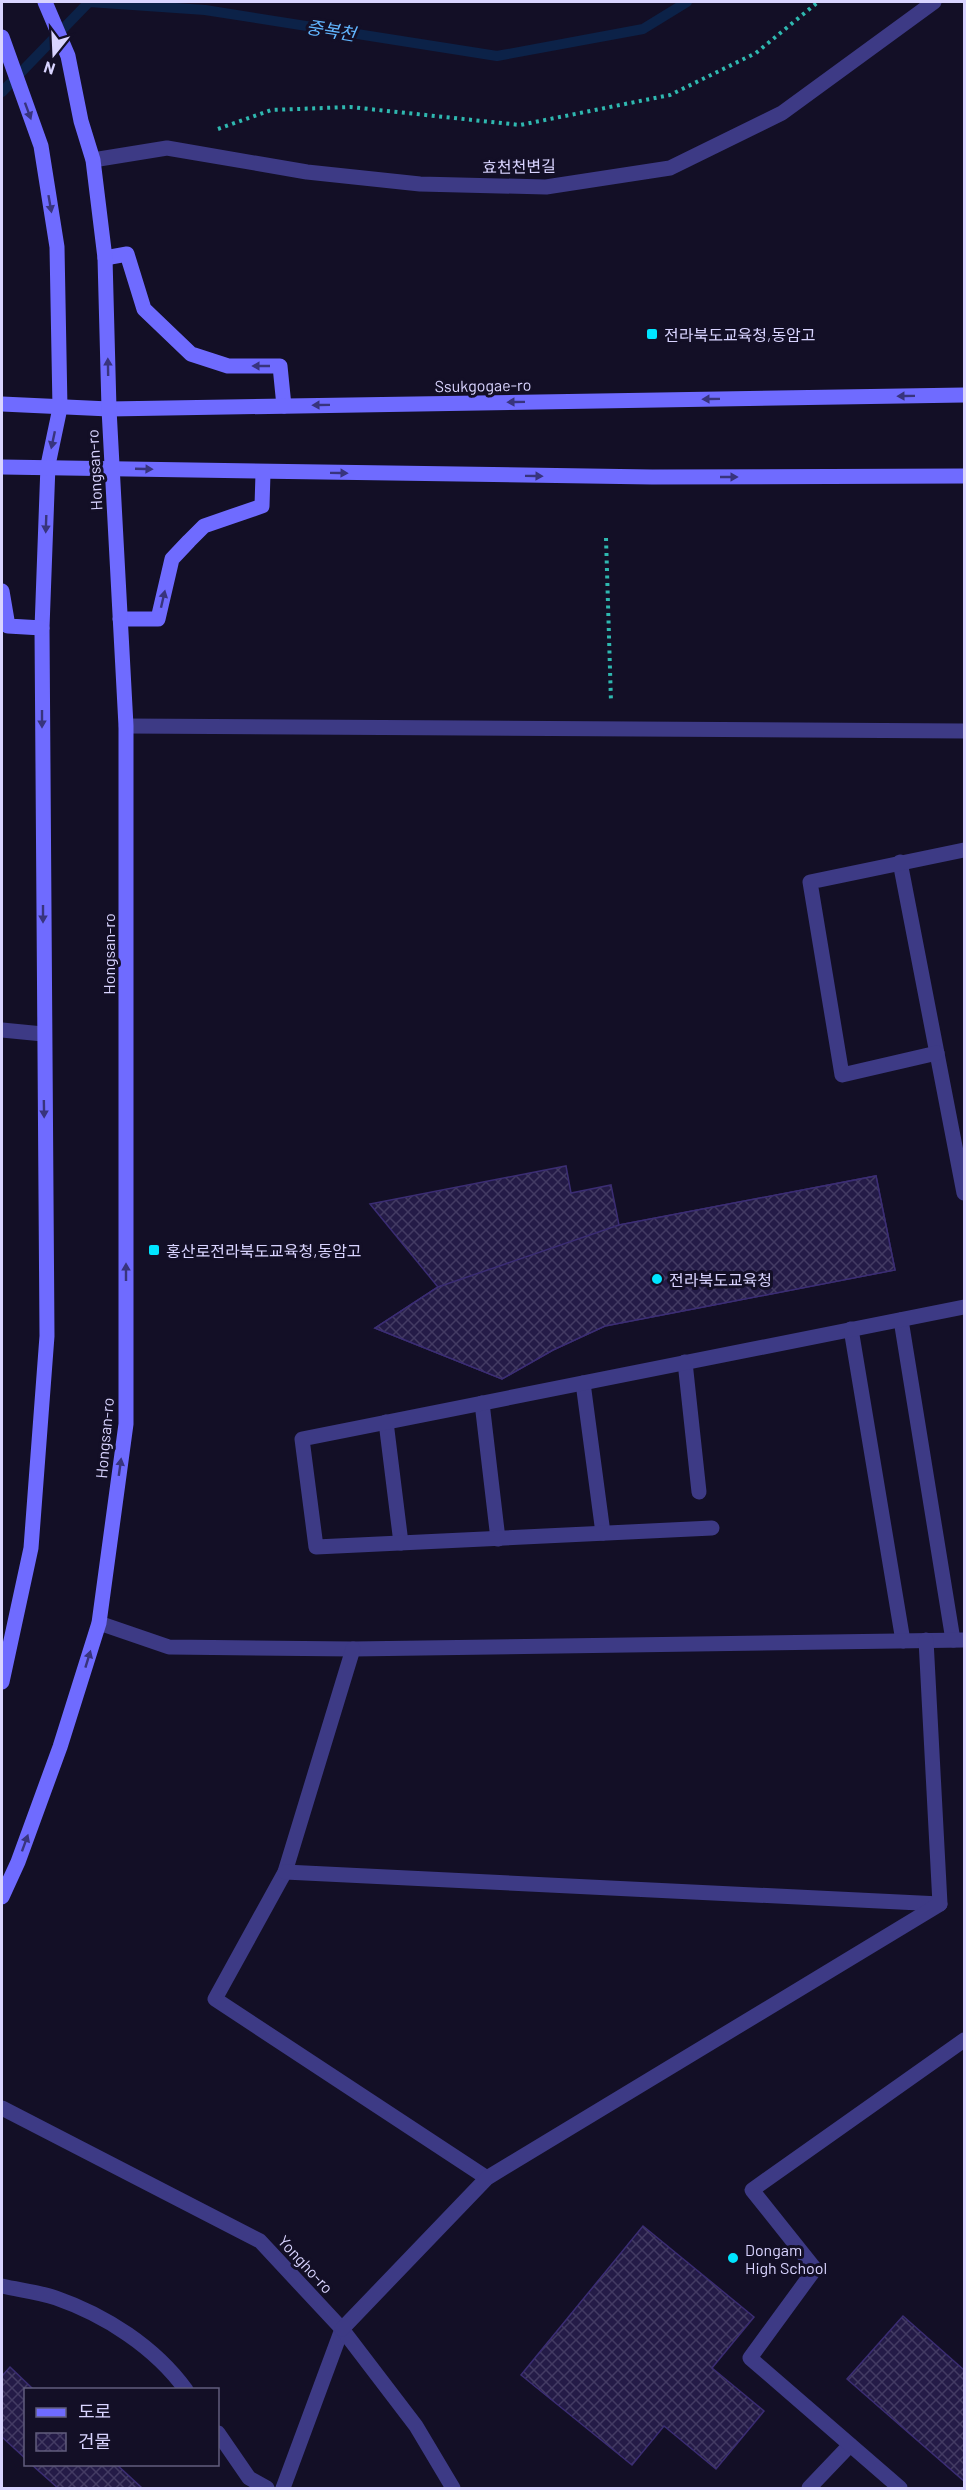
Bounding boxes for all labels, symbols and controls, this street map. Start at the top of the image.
water label: 중복천 [305,15,360,45]
north arrow [24,24,84,84]
text: N [41,58,57,79]
one-way arrow [24,103,34,121]
street label: 효천천변길 [482,156,556,176]
one-way arrow [46,195,55,214]
place label: 전라북도교육청,동암고 [664,325,815,344]
marker: 전라북도교육청,동암고 [645,327,659,341]
one-way arrow [103,358,113,377]
one-way arrow [252,361,271,371]
street label: Ssukgogae-ro [434,375,532,395]
one-way arrow [897,391,916,401]
one-way arrow [702,394,721,404]
one-way arrow [507,397,526,407]
one-way arrow [312,400,331,410]
street label: Hongsan-ro [82,429,106,511]
one-way arrow [48,431,57,450]
one-way arrow [134,464,153,473]
one-way arrow [329,469,348,478]
one-way arrow [524,471,543,481]
one-way arrow [719,472,738,482]
one-way arrow [41,514,50,533]
one-way arrow [159,590,169,608]
one-way arrow [37,709,47,728]
one-way arrow [38,904,48,923]
street label: Hongsan-ro [99,913,118,995]
one-way arrow [39,1099,49,1118]
place label: 홍산로전라북도교육청,동암고 [166,1241,362,1260]
marker: 홍산로전라북도교육청,동암고 [147,1243,161,1257]
one-way arrow [121,1263,131,1282]
place label: 전라북도교육청 [669,1270,772,1289]
marker: 전라북도교육청 [650,1272,664,1286]
street label: Hongsan-ro [91,1397,117,1479]
one-way arrow [116,1457,125,1476]
one-way arrow [84,1650,93,1668]
one-way arrow [21,1834,31,1852]
street label: Yongho-ro [275,2231,337,2297]
place label: Dongam High School [745,2240,827,2277]
marker: Dongam High School [726,2251,740,2265]
legend [24,2388,219,2466]
text: 도로 [78,2400,111,2422]
text: 건물 [78,2430,111,2452]

